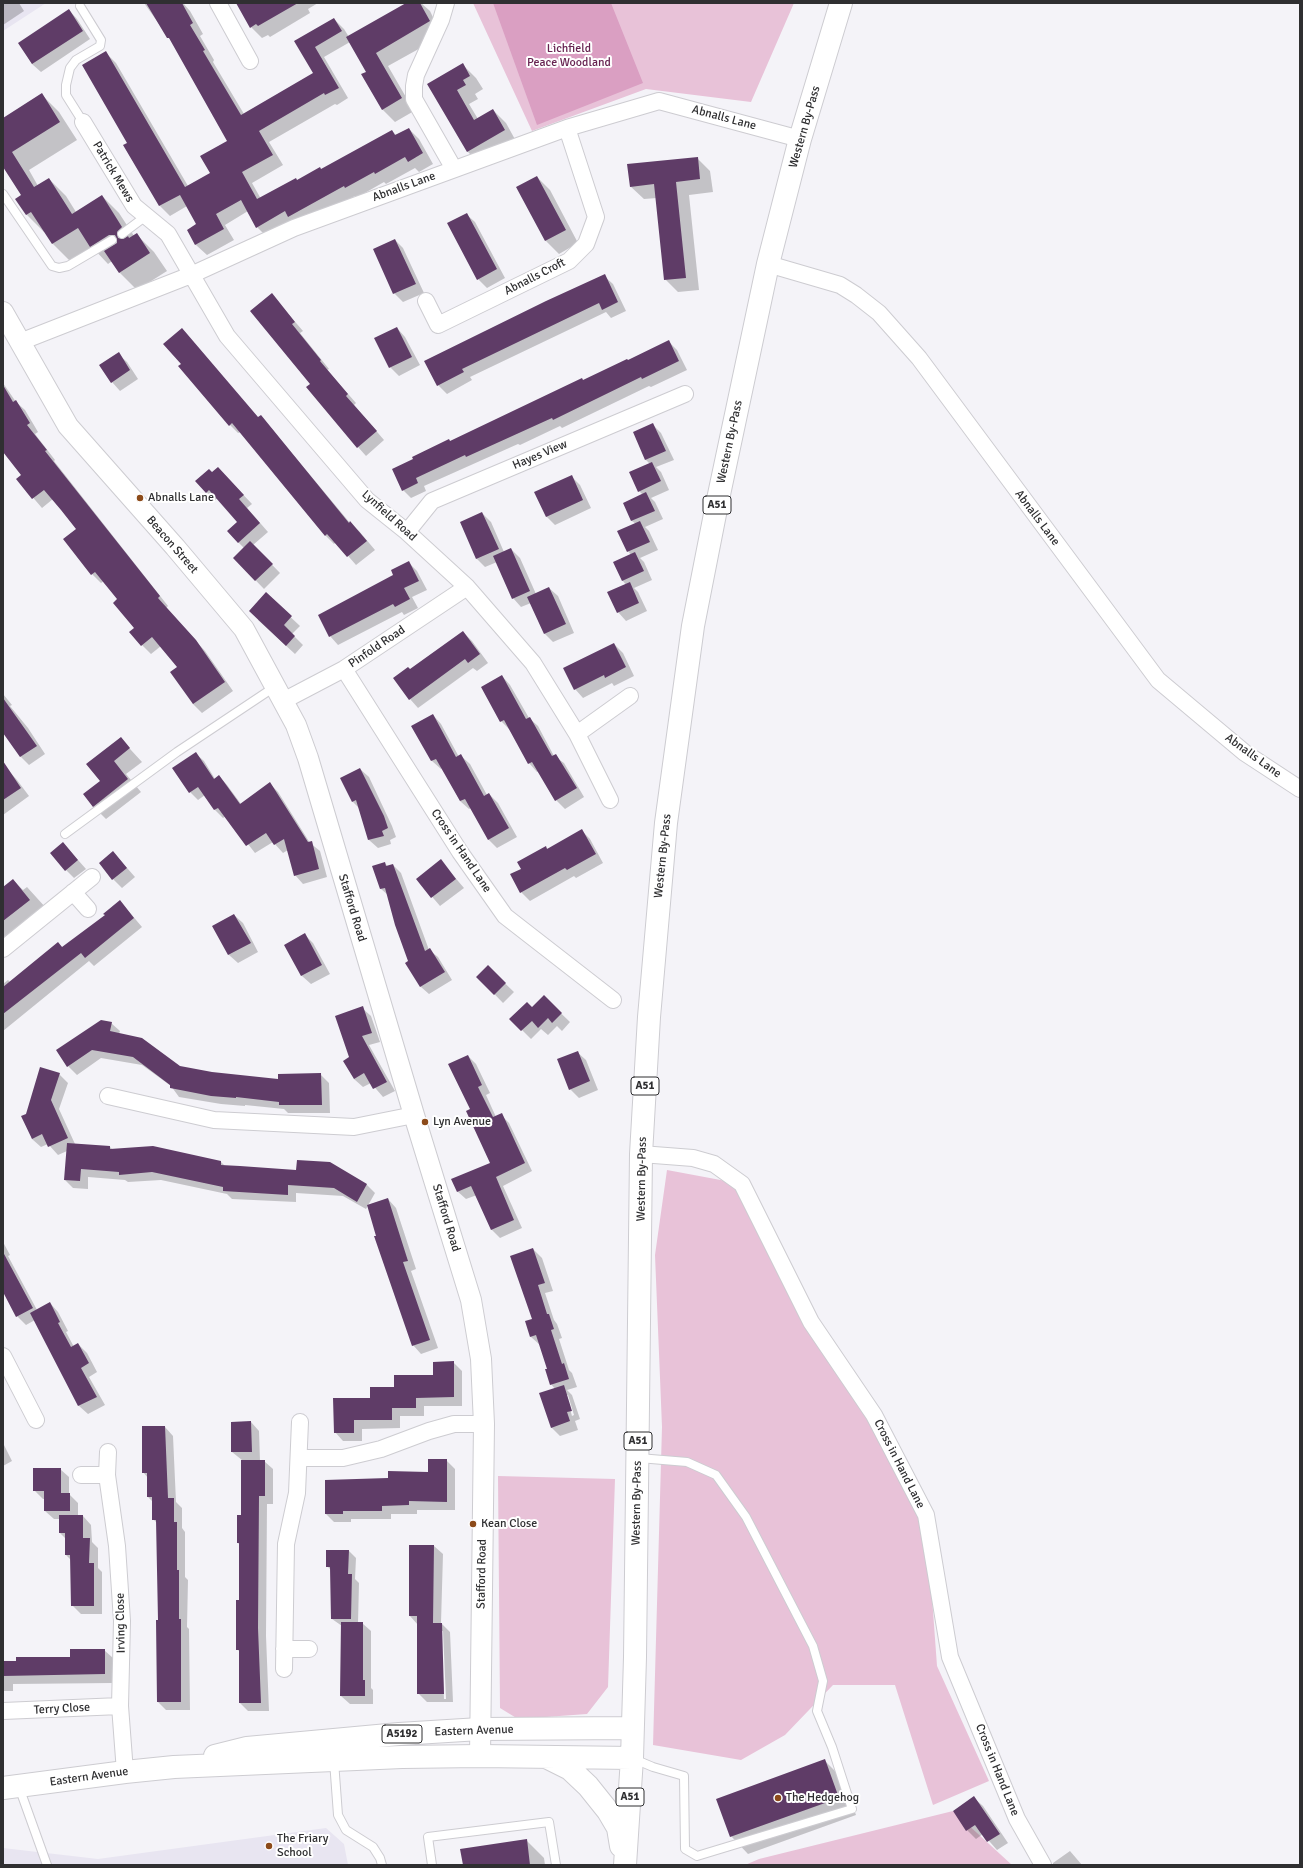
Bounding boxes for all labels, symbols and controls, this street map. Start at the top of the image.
park label: Lichfield Peace Woodland [527,42,611,70]
street label: Western By-Pass [786,84,824,170]
street label: Abnalls Lane [690,103,758,133]
street label: Patrick Mews [89,139,137,205]
street label: Abnalls Lane [371,169,437,205]
street label: Abnalls Croft [502,255,568,299]
street label: Western By-Pass [714,399,746,485]
street label: Hayes View [510,437,570,473]
street label: Abnalls Lane [1011,487,1063,549]
street label: Lynfield Road [359,488,419,544]
place label: Abnalls Lane [148,491,214,505]
marker: Abnalls Lane [135,493,145,503]
road number: A51 [703,496,731,514]
street label: Beacon Street [143,513,201,577]
street label: Pinfold Road [346,623,408,671]
street label: Abnalls Lane [1222,731,1284,781]
street label: Cross in Hand Lane [428,806,494,896]
street label: Western By-Pass [651,813,675,899]
street label: Stafford Road [335,873,369,943]
road number: A51 [631,1077,659,1095]
place label: Lyn Avenue [433,1115,491,1129]
marker: Lyn Avenue [420,1117,430,1127]
street label: Western By-Pass [634,1137,650,1221]
street label: Stafford Road [429,1183,463,1253]
street label: Cross in Hand Lane [870,1417,928,1511]
road number: A51 [624,1432,652,1450]
street label: Western By-Pass [629,1461,645,1545]
place label: Kean Close [481,1517,537,1531]
marker: Kean Close [468,1519,478,1529]
street label: Stafford Road [474,1539,490,1609]
street label: Irving Close [113,1593,129,1653]
street label: Terry Close [33,1700,91,1718]
street label: Eastern Avenue [434,1722,514,1740]
street label: Cross in Hand Lane [972,1722,1022,1818]
road number: A5192 [382,1725,422,1743]
street label: Eastern Avenue [49,1764,129,1790]
road number: A51 [616,1788,644,1806]
place label: The Hedgehog [786,1791,859,1805]
marker: The Hedgehog [773,1793,783,1803]
place label: The Friary School [277,1832,328,1860]
marker: The Friary School [264,1841,274,1851]

